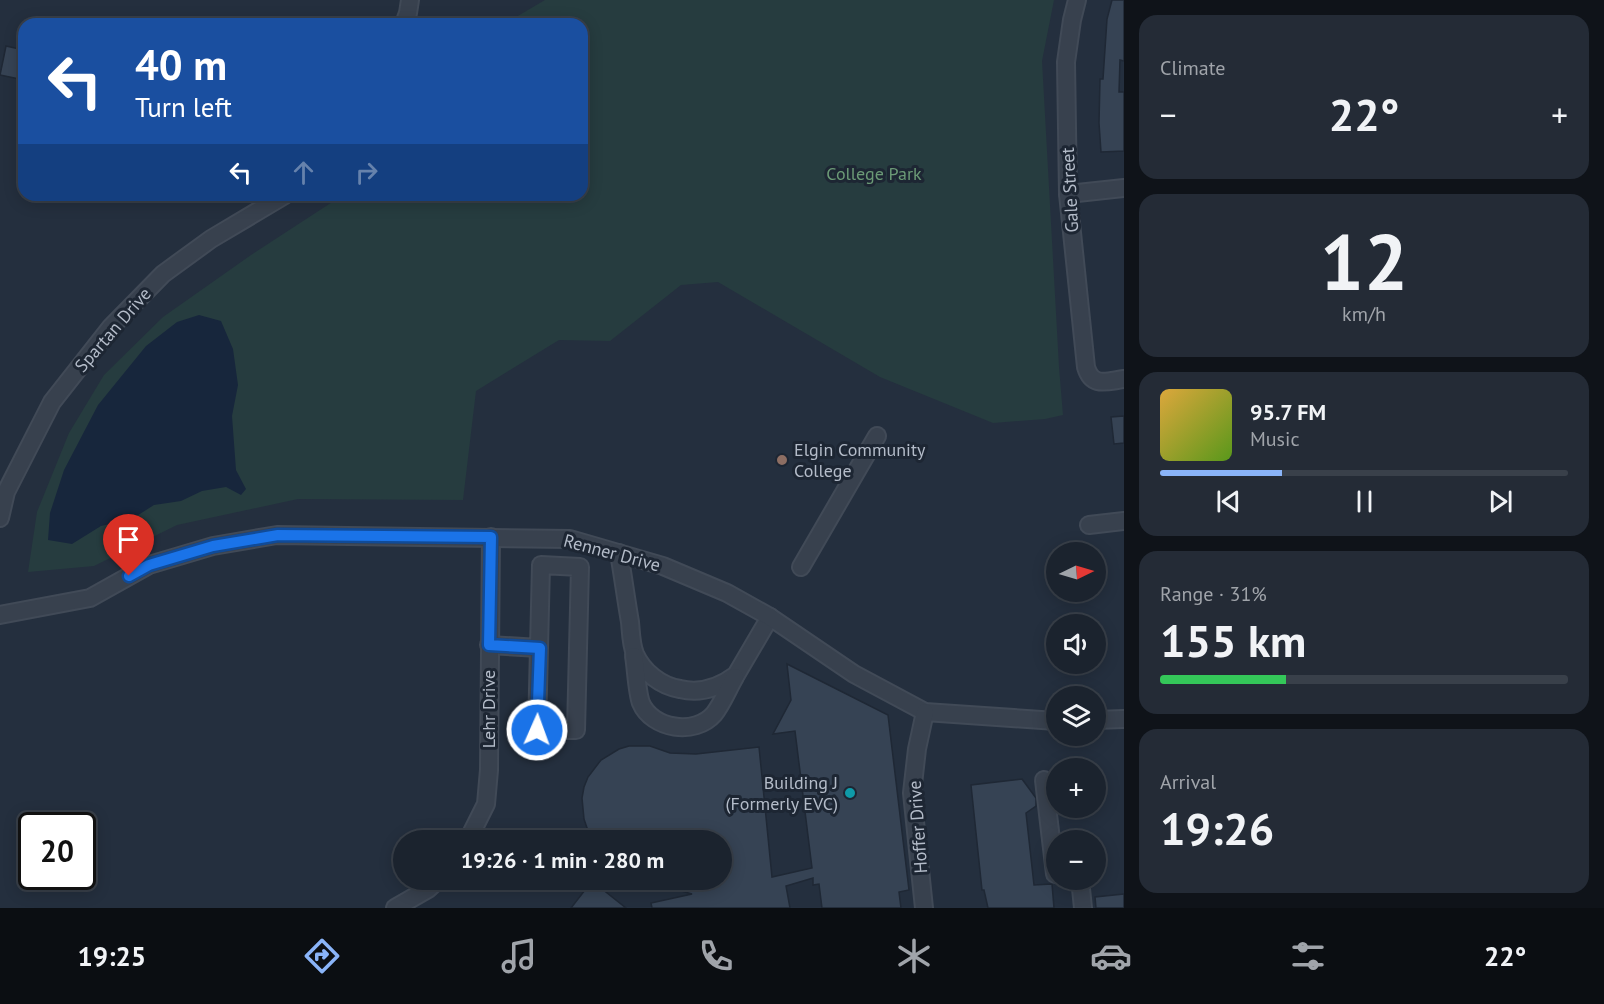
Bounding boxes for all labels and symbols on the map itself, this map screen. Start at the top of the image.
street label: Gale Street [1056,147,1083,233]
park label: College Park [826,162,922,185]
street label: Spartan Drive [70,283,156,377]
place label: Elgin Community College [794,438,926,482]
marker: Elgin Community College [775,453,789,467]
pin [103,514,154,576]
street label: Renner Drive [561,529,663,576]
north arrow [1046,542,1106,602]
street label: Lehr Drive [477,670,500,748]
position arrow [505,698,569,762]
place label: Building J (Formerly EVC) [725,771,838,815]
street label: Hoffer Drive [903,780,932,874]
marker: Building J (Formerly EVC) [843,786,857,800]
speed limit sign: 20 [18,812,96,890]

